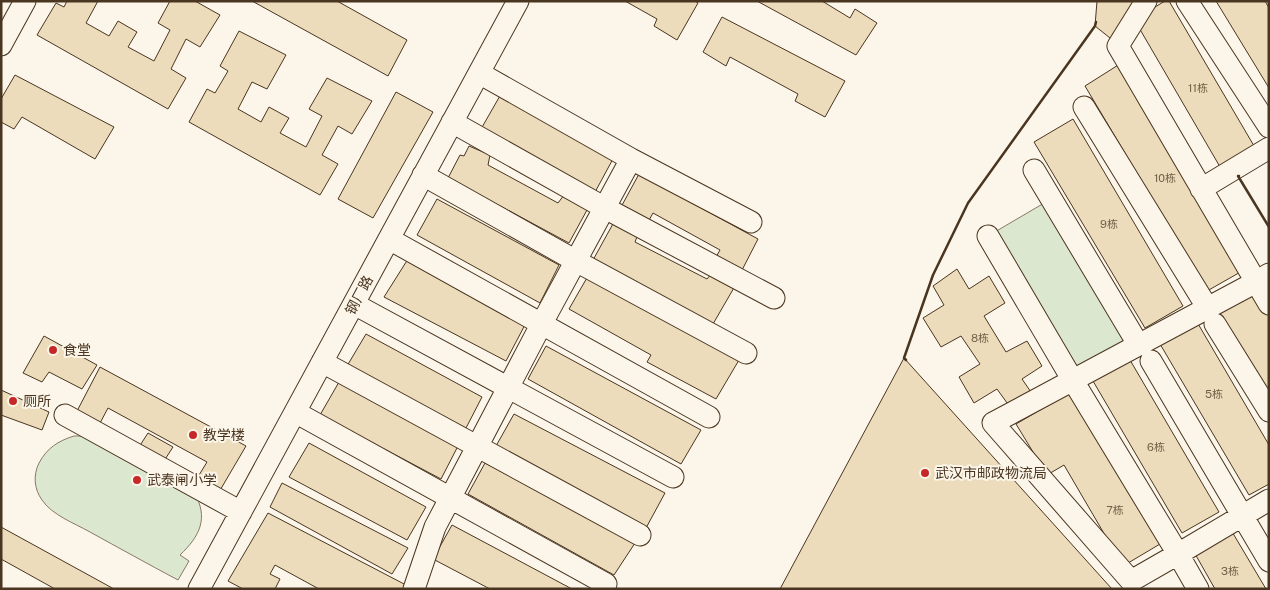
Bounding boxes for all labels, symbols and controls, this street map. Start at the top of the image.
house number: 11栋 [1188,82,1208,94]
house number: 10栋 [1154,172,1176,184]
house number: 9栋 [1100,218,1118,230]
street label: 钢厂路 [342,273,376,317]
house number: 8栋 [971,332,989,344]
place label: 食堂 [63,342,91,358]
marker: 食堂 [47,344,59,356]
house number: 5栋 [1205,388,1223,400]
place label: 厕所 [23,393,51,409]
marker: 厕所 [7,395,19,407]
place label: 教学楼 [203,427,245,443]
marker: 教学楼 [187,429,199,441]
house number: 6栋 [1147,441,1165,453]
place label: 武汉市邮政物流局 [935,465,1047,481]
marker: 武汉市邮政物流局 [919,467,931,479]
place label: 武泰闸小学 [147,472,217,488]
marker: 武泰闸小学 [131,474,143,486]
house number: 7栋 [1106,504,1124,516]
house number: 3栋 [1221,565,1239,577]

